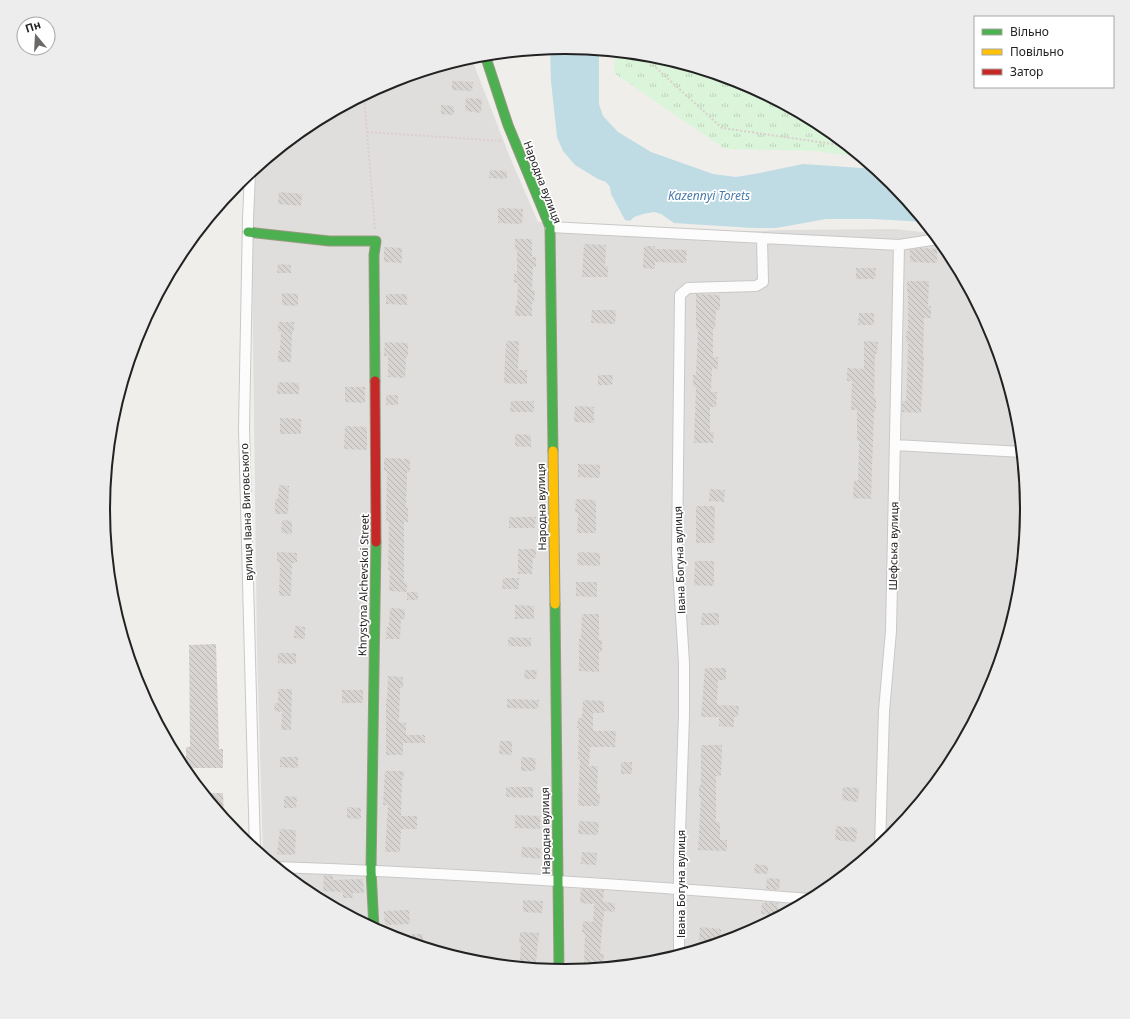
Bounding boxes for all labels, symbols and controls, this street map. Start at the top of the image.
north arrow [16,16,56,56]
text: Пн [23,16,42,36]
legend [974,16,1114,88]
text: Вільно [1010,23,1049,40]
text: Повільно [1010,43,1064,60]
text: Затор [1010,63,1043,80]
street label: Народна вулиця [520,139,566,225]
water label: Kazennyi Torets [668,187,750,204]
street label: вулиця Івана Виговського [236,443,256,581]
street label: Народна вулиця [533,463,549,551]
street label: Шефська вулиця [885,501,901,591]
street label: Івана Богуна вулиця [670,506,688,614]
street label: Khrystyna Alchevskoi Street [354,514,372,656]
street label: Народна вулиця [537,787,553,875]
street label: Івана Богуна вулиця [673,830,688,938]

